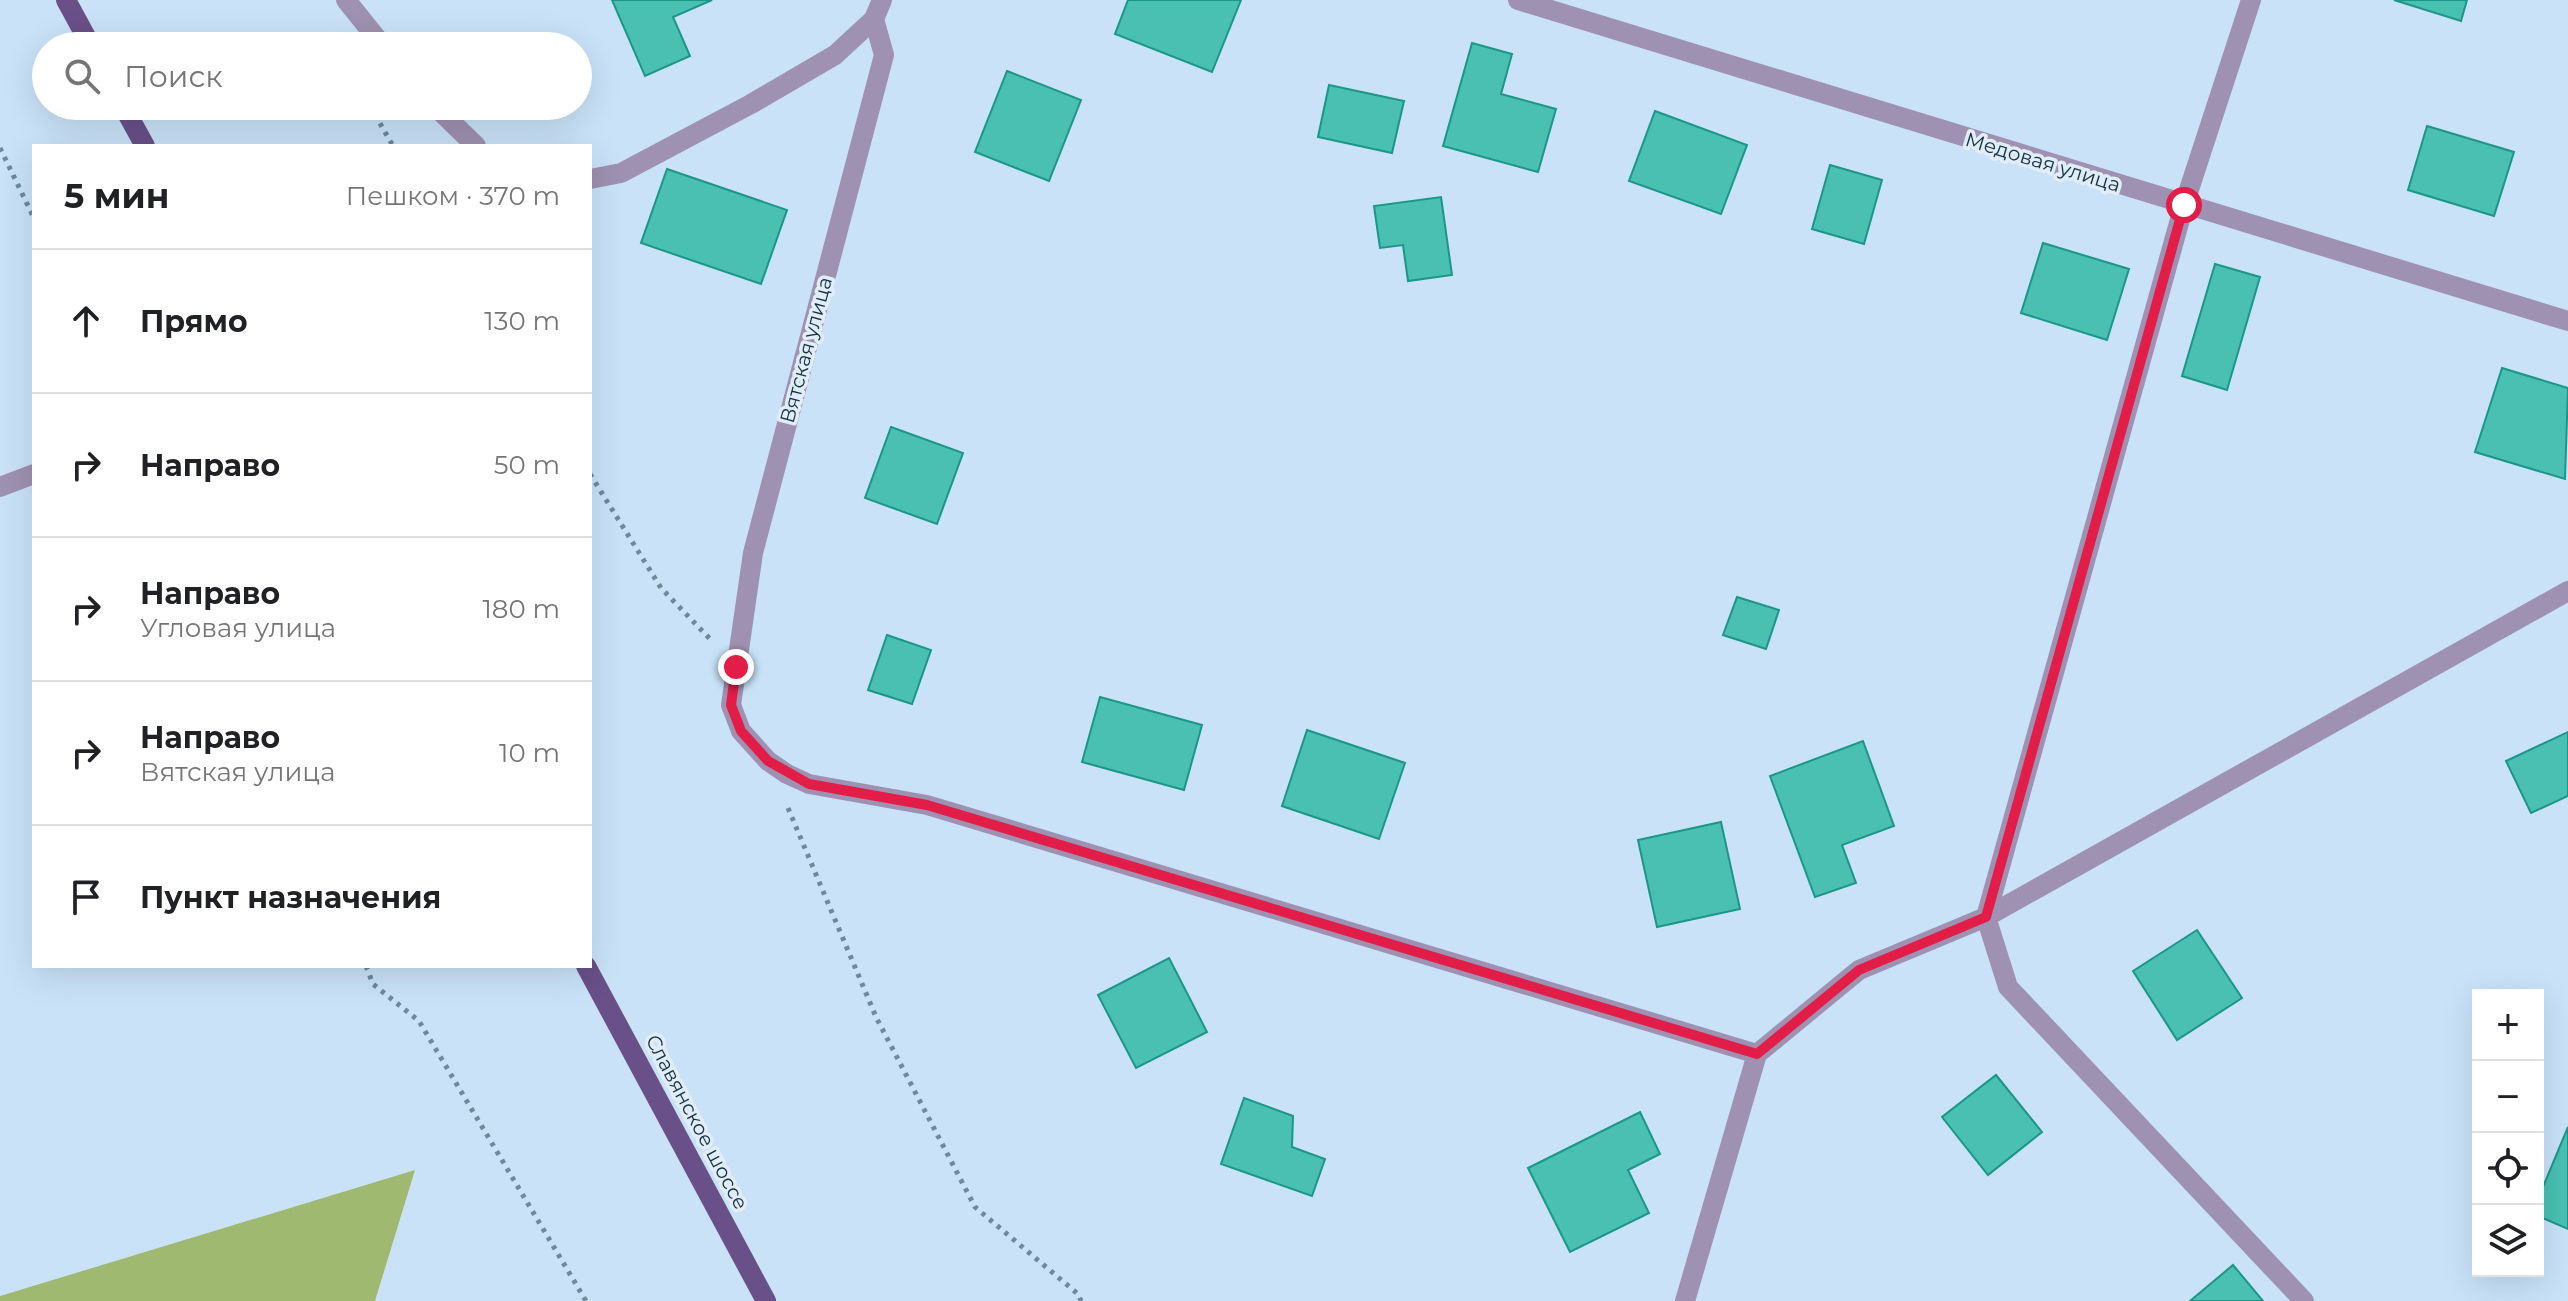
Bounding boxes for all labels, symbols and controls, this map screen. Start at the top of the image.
search box [32,32,592,120]
icon: search [60,54,104,98]
text: Поиск [124,58,223,95]
street label: Медовая улица [1963,127,2123,197]
text: 5 мин [64,175,169,217]
text: Пешком · 370 m [346,180,560,212]
route start [2166,187,2202,223]
street label: Вятская улица [775,274,837,426]
icon: ahead [64,299,108,343]
text: Прямо [140,303,248,340]
text: 130 m [484,305,560,337]
icon: right [64,443,108,487]
text: Направо [140,447,280,484]
text: 50 m [494,449,560,481]
text: Направо [140,575,280,612]
icon: right [64,587,108,631]
text: 180 m [482,593,560,625]
text: Угловая улица [140,612,336,644]
route end [718,649,754,685]
text: Направо [140,719,280,756]
icon: right [64,731,108,775]
text: 10 m [499,737,560,769]
text: Вятская улица [140,756,335,788]
icon: arrive [64,875,108,919]
text: Пункт назначения [140,879,441,916]
map controls [2472,989,2544,1277]
button: + [2472,989,2544,1061]
street label: Славянское шоссе [641,1030,753,1214]
button: − [2472,1061,2544,1133]
button: locate [2472,1133,2544,1205]
button: layers [2472,1205,2544,1277]

